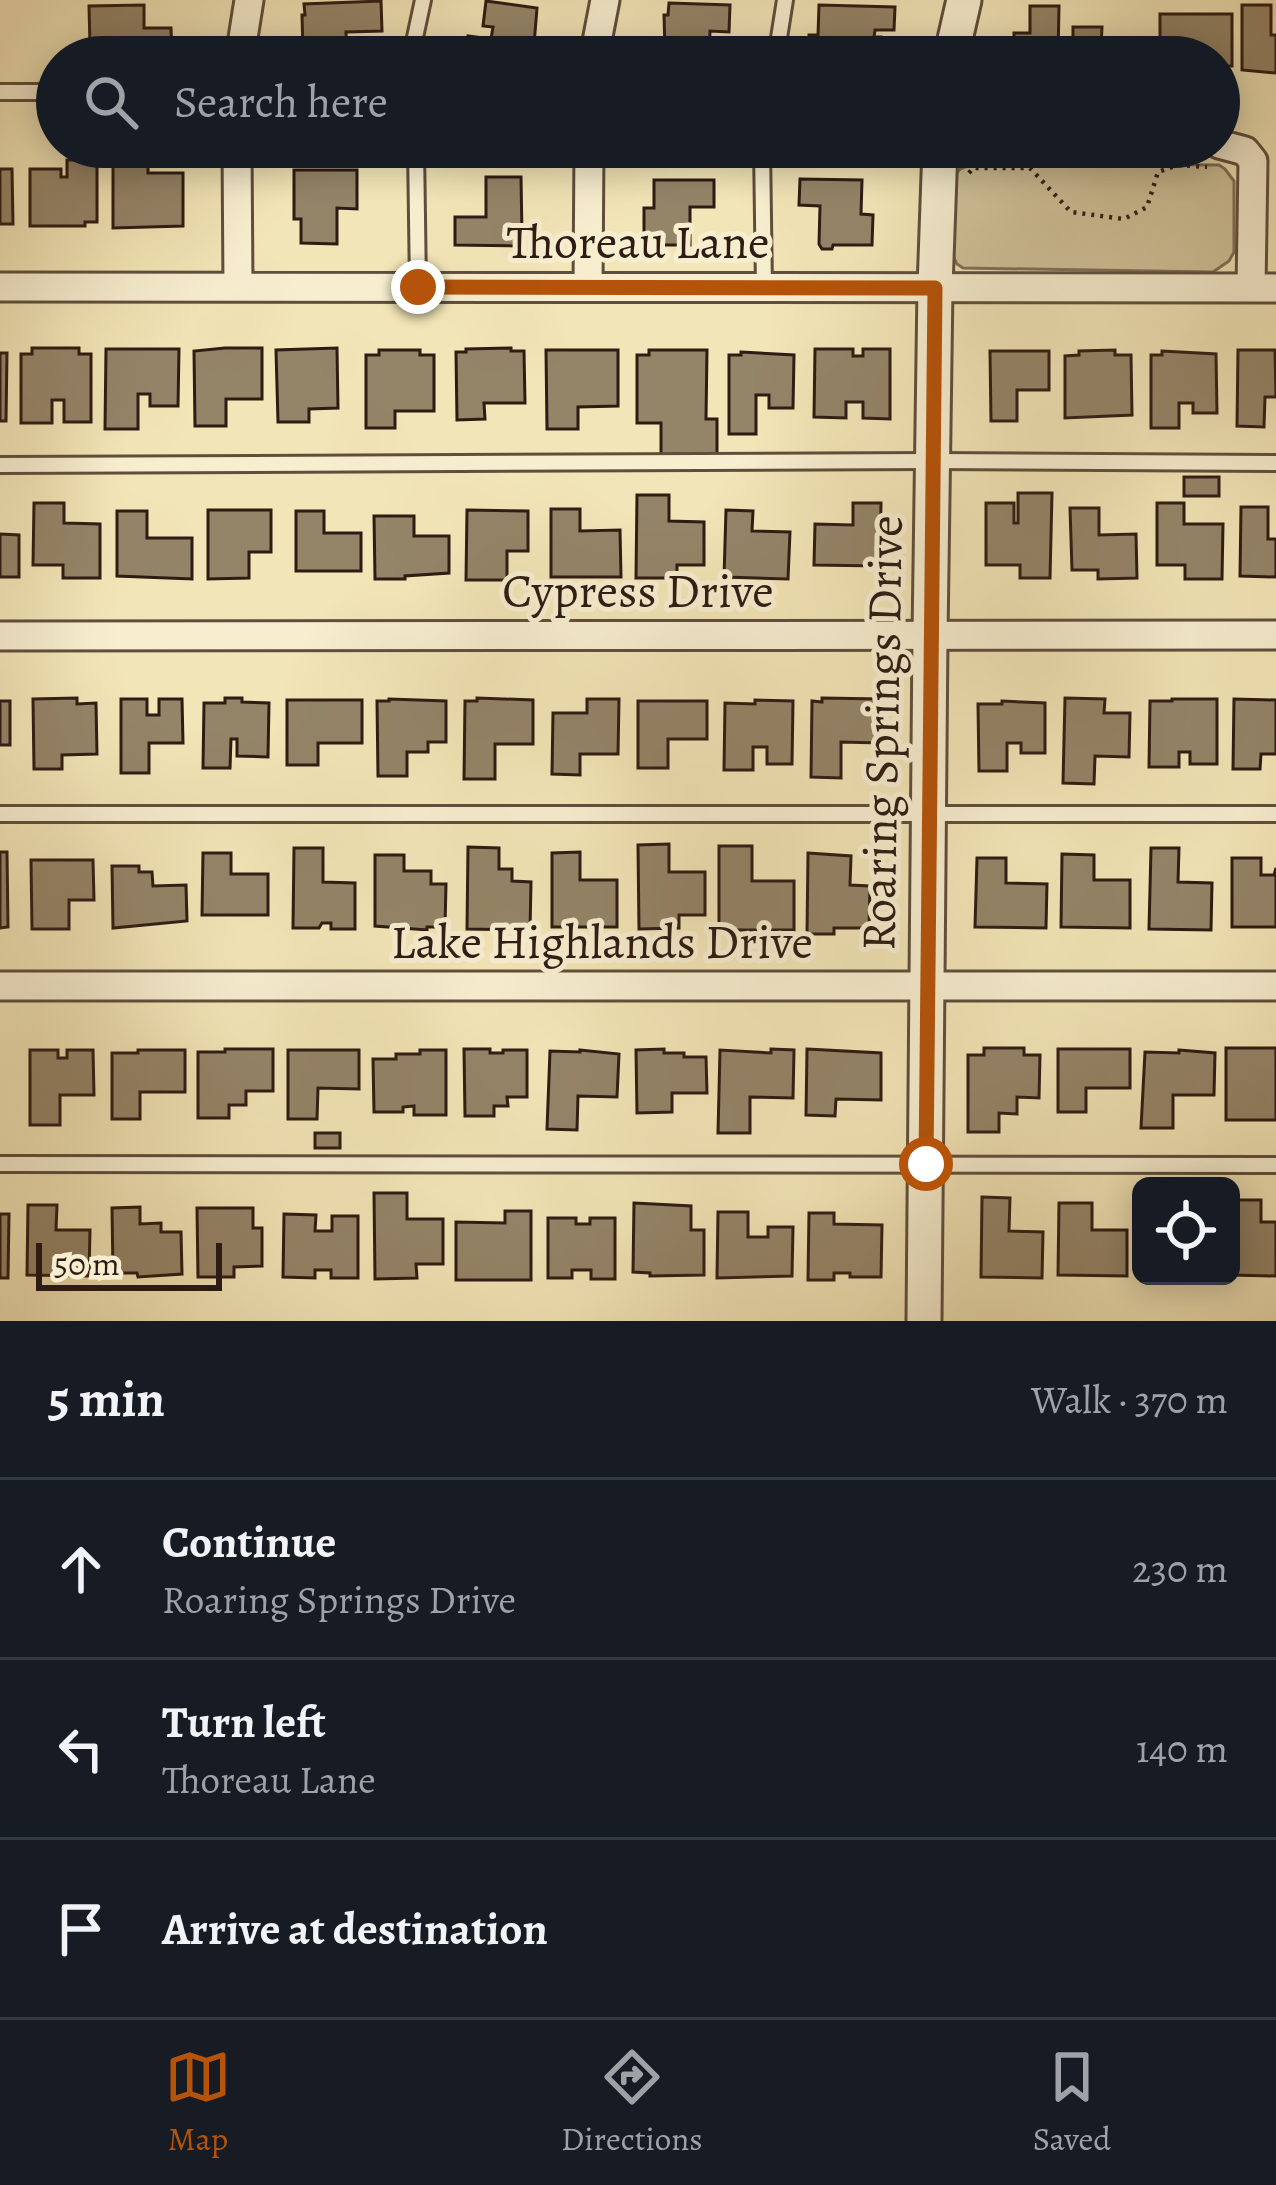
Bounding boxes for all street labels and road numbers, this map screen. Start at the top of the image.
street label: Thoreau Lane [506,209,770,275]
street label: Roaring Springs Drive [845,515,919,951]
street label: Cypress Drive [502,558,774,624]
street label: Lake Highlands Drive [391,909,813,975]

